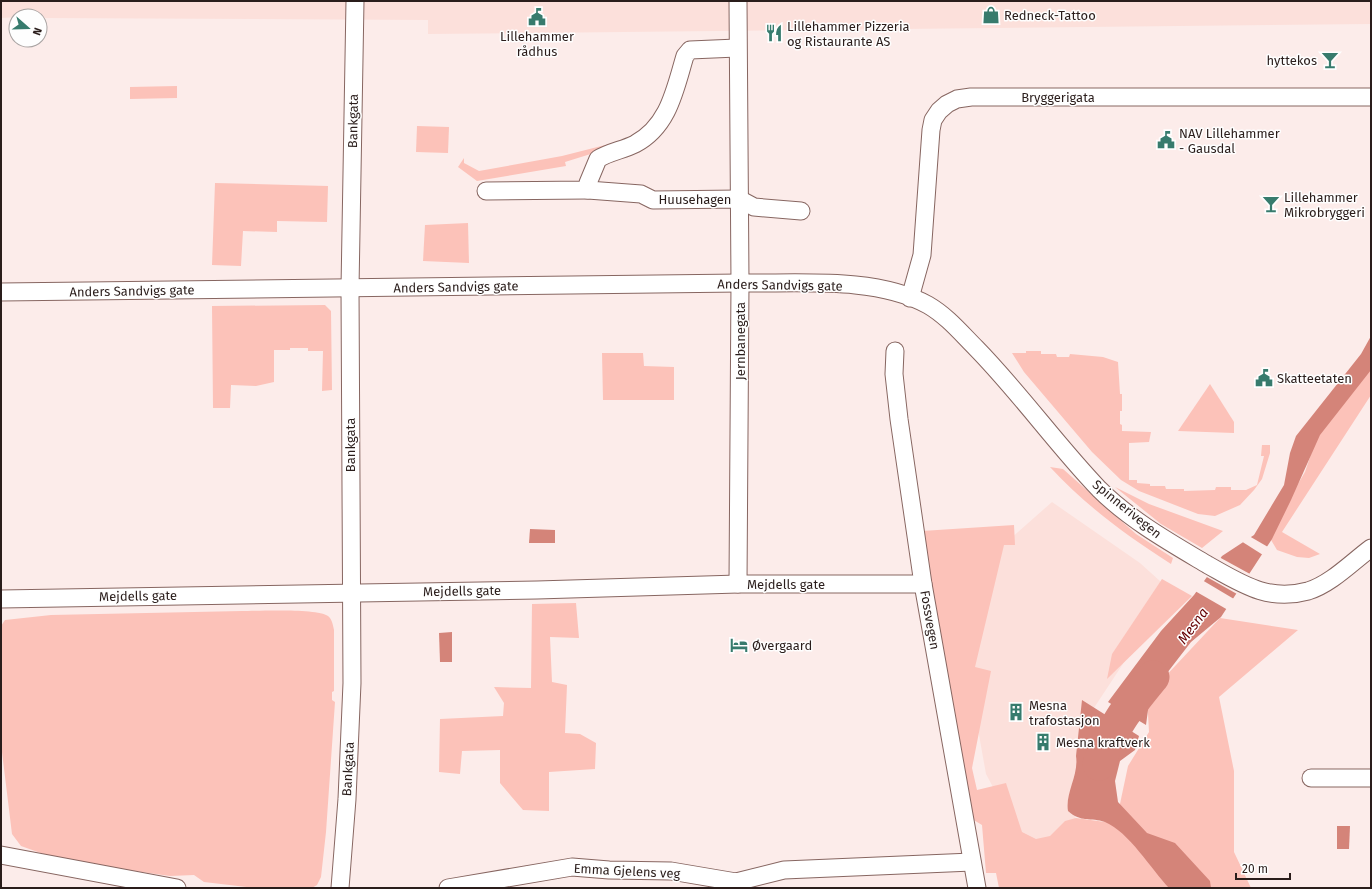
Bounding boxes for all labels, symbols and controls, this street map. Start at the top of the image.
shop icon: Redneck-Tattoo [981,5,1001,25]
public building icon: Lillehammer rådhus [527,7,547,27]
north arrow [8,8,48,48]
place label: Redneck-Tattoo [1004,8,1096,23]
place label: Lillehammer Pizzeria og Ristaurante AS [787,19,910,49]
restaurant icon: Lillehammer Pizzeria og Ristaurante AS [764,23,784,43]
text: N [30,26,44,37]
place label: Lillehammer rådhus [500,29,574,59]
bar icon: hyttekos [1320,50,1340,70]
place label: hyttekos [1267,53,1317,68]
street label: Bryggerigata [1021,90,1095,105]
street label: Bankgata [345,94,361,148]
place label: NAV Lillehammer - Gausdal [1179,126,1280,156]
public building icon: NAV Lillehammer - Gausdal [1156,130,1176,150]
place label: Lillehammer Mikrobryggeri [1284,190,1365,220]
street label: Huusehagen [659,192,731,207]
bar icon: Lillehammer Mikrobryggeri [1261,194,1281,214]
street label: Anders Sandvigs gate [717,276,843,294]
street label: Anders Sandvigs gate [393,278,519,296]
street label: Anders Sandvigs gate [69,282,195,300]
street label: Jernbanegata [733,302,748,380]
public building icon: Skatteetaten [1254,368,1274,388]
place label: Skatteetaten [1277,371,1352,386]
street label: Bankgata [343,418,358,472]
street label: Spinnerivegen [1090,477,1164,541]
street label: Mejdells gate [747,577,825,592]
street label: Mejdells gate [423,583,501,599]
street label: Mejdells gate [99,588,177,604]
street label: Fossvegen [917,589,943,651]
water label: Mesna [1174,605,1212,647]
hotel icon: Øvergaard [729,635,749,655]
place label: Øvergaard [752,638,812,653]
place label: Mesna trafostasjon [1029,698,1100,728]
building icon: Mesna trafostasjon [1006,702,1026,722]
building icon: Mesna kraftverk [1033,732,1053,752]
place label: Mesna kraftverk [1056,735,1150,750]
street label: Bankgata [339,741,357,797]
scale bar [1236,855,1290,881]
street label: Emma Gjelens veg [573,861,681,881]
text: 20 m [1242,862,1268,876]

